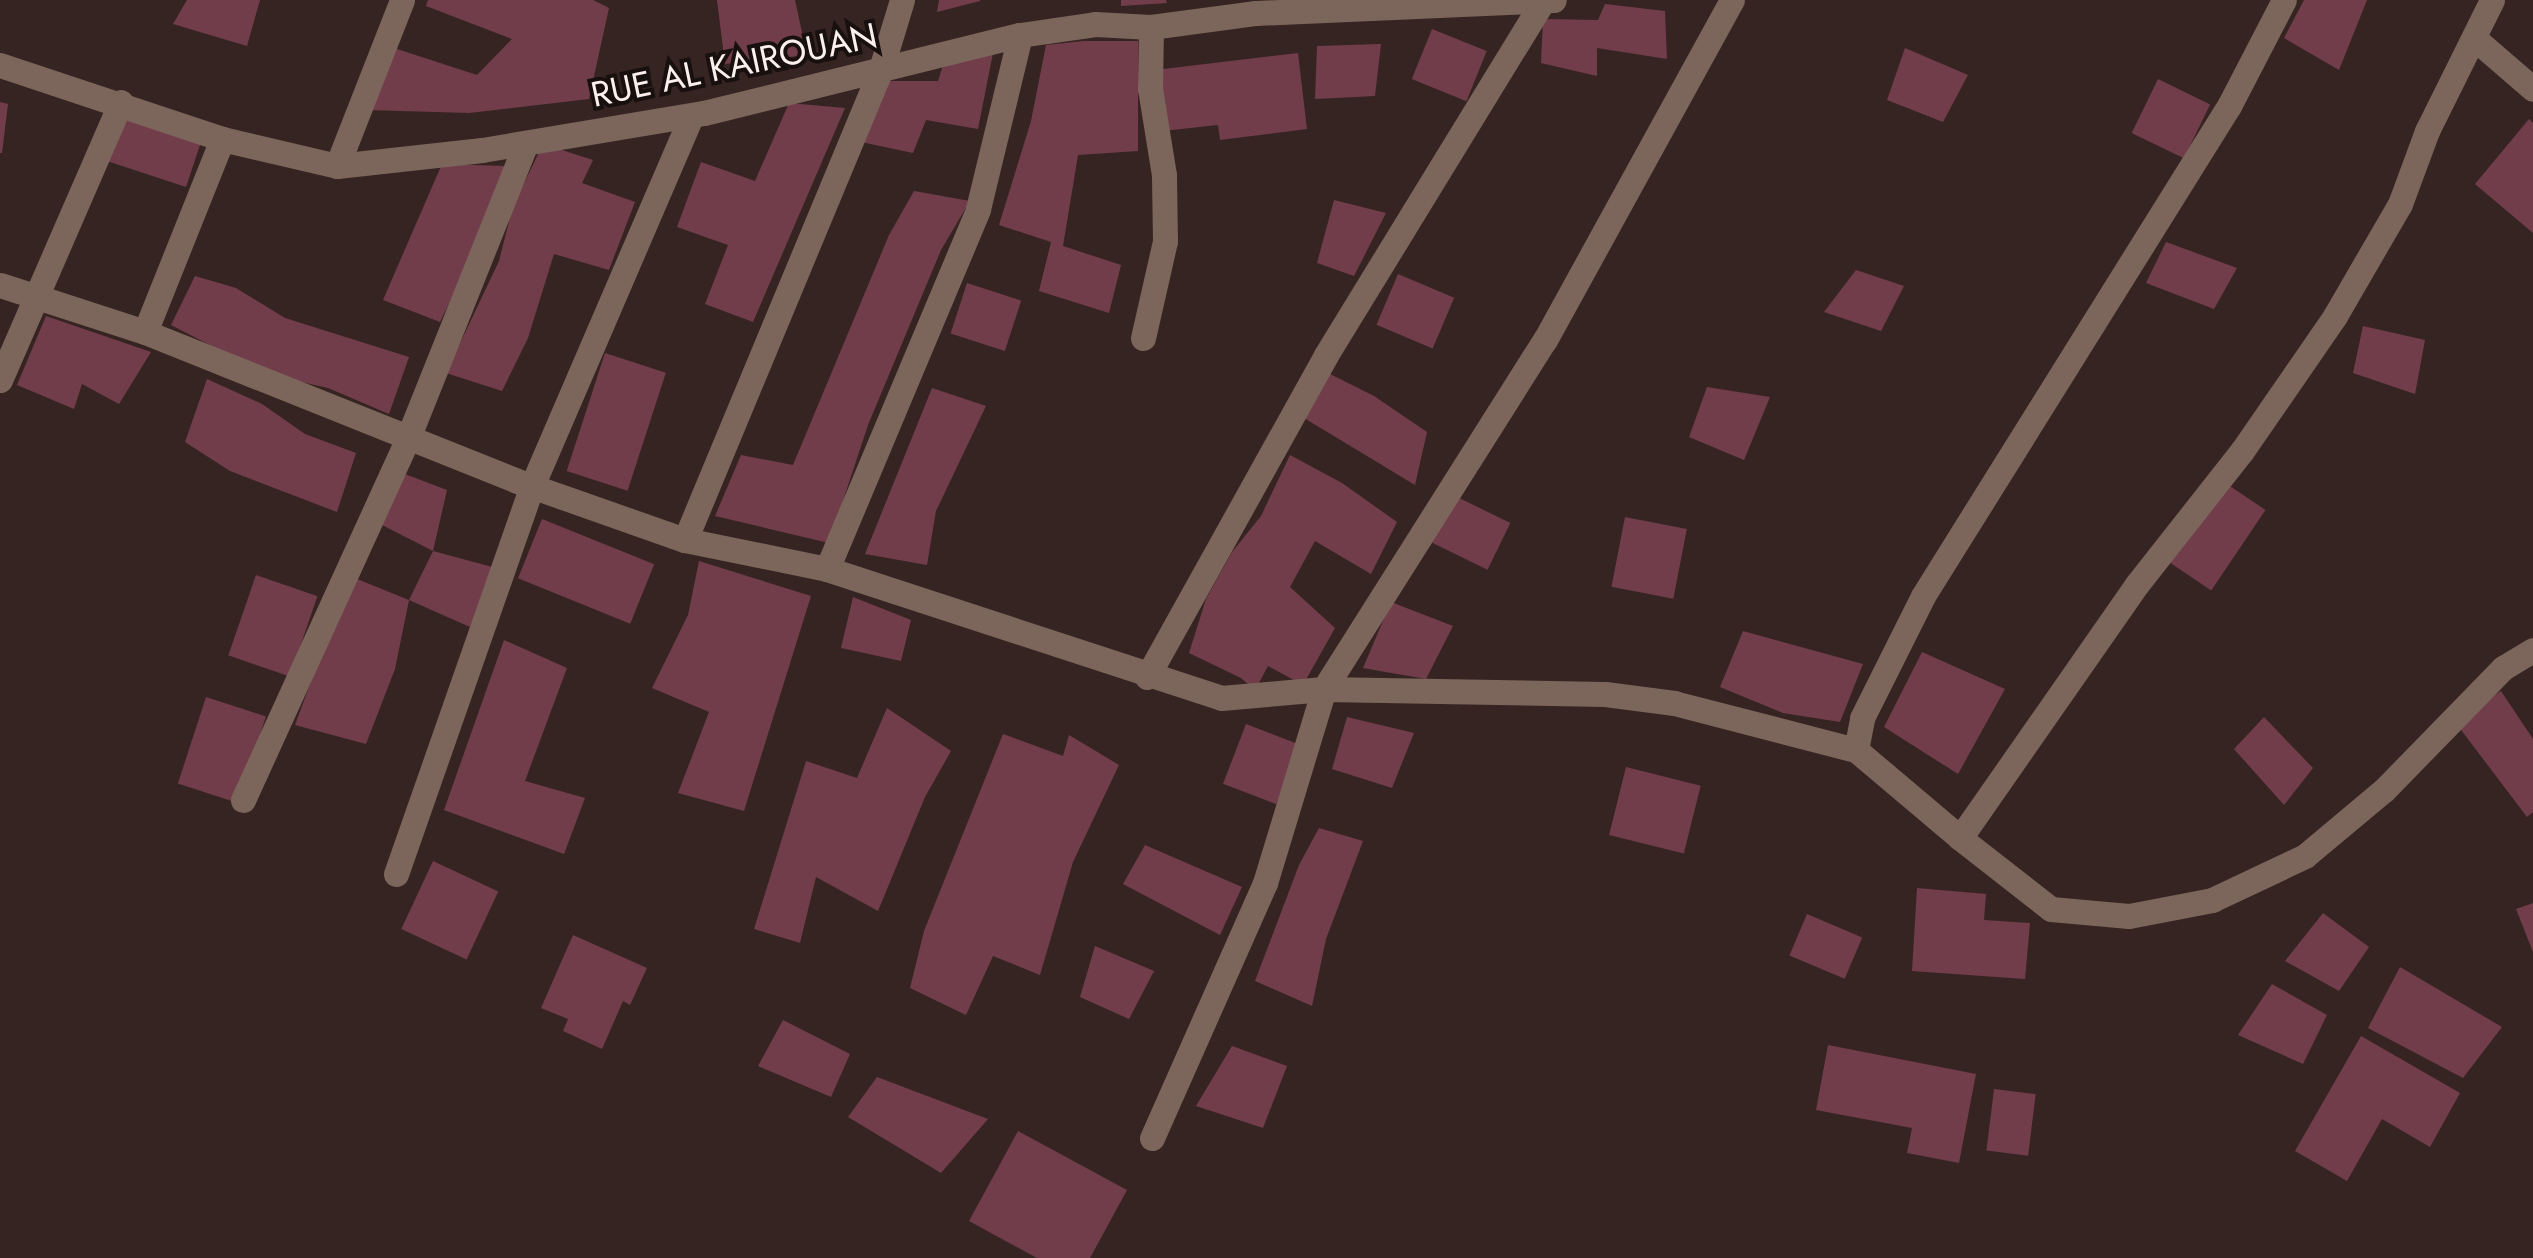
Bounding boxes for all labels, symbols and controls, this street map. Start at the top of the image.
street label: RUE AL KAIROUAN [587,14,881,116]

